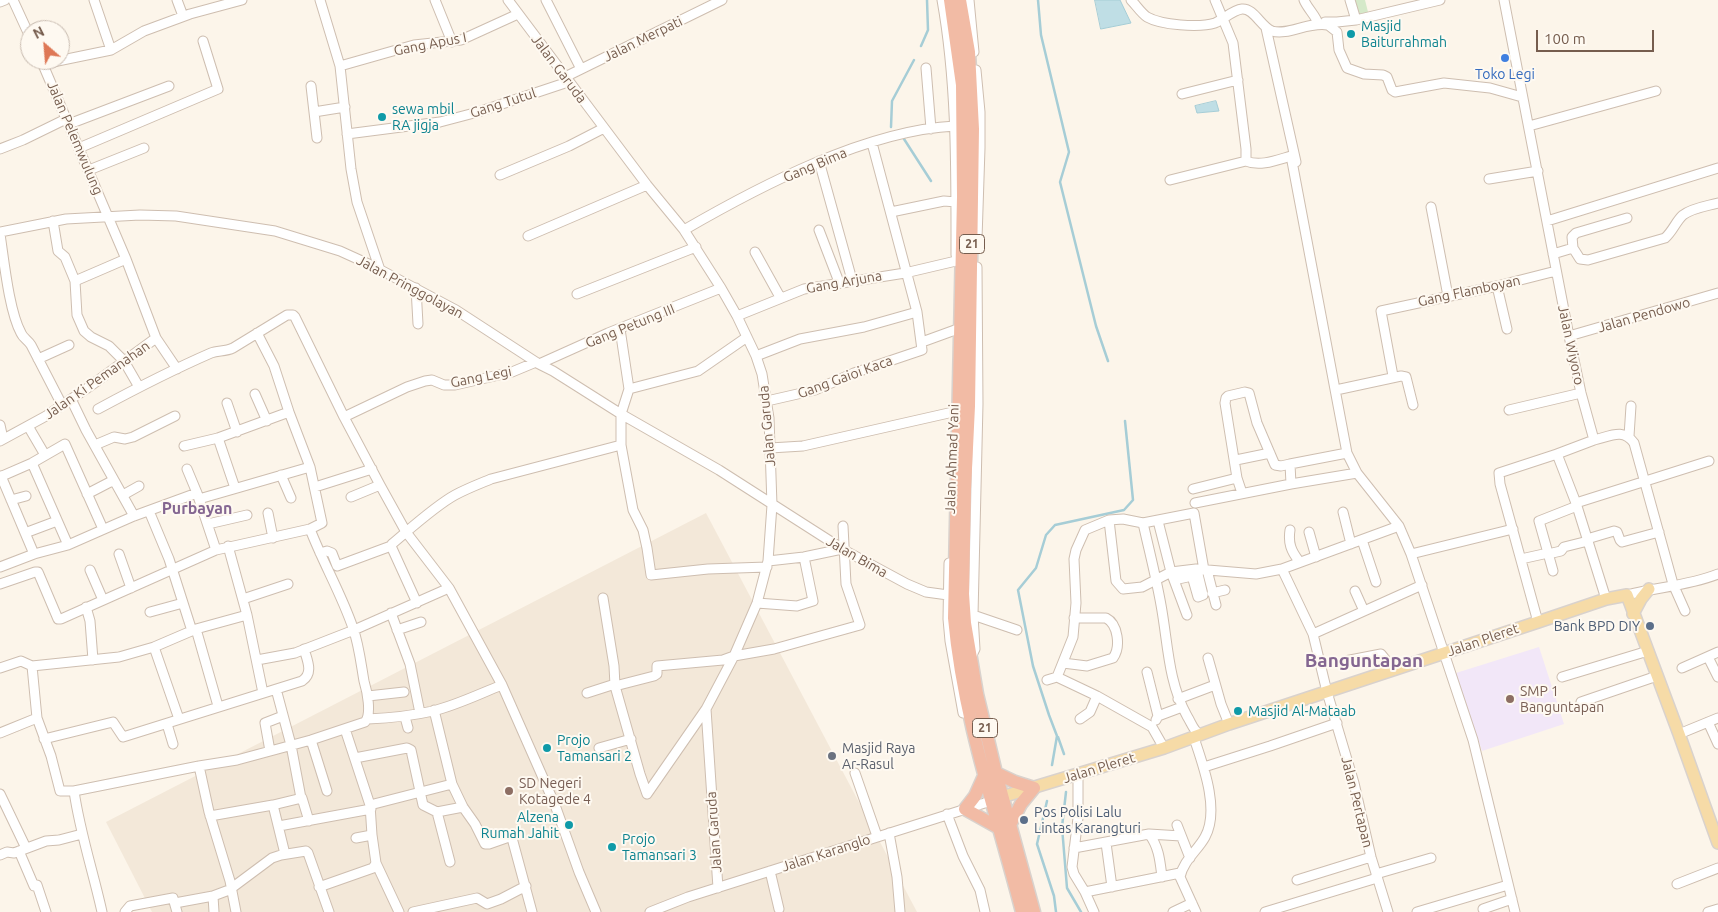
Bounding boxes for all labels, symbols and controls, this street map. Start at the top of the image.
street label: Jalan Merpati [601,13,685,65]
place label: Masjid Baiturrahmah [1361,18,1447,50]
north arrow [20,20,70,70]
scale bar [1538,20,1656,52]
text: N [30,23,47,42]
marker: Masjid Baiturrahmah [1345,28,1357,40]
street label: Gang Apus I [392,29,468,59]
text: 100 m [1544,30,1586,47]
street label: Jalan Garuda [528,31,590,107]
marker: Toko Legi [1499,52,1511,64]
place label: Toko Legi [1475,66,1535,82]
street label: Jalan Pelemwulung [43,79,107,197]
street label: Gang Tutul [468,84,538,122]
place label: sewa mbil RA jigja [392,101,454,134]
marker: sewa mbil RA jigja [376,111,388,123]
street label: Gang Bima [781,144,849,186]
road number: 21 [960,234,984,253]
street label: Jalan Pringgolayan [354,252,466,322]
street label: Gang Arjuna [805,267,883,297]
street label: Gang Flamboyan [1416,272,1522,310]
street label: Jalan Pendowo [1596,294,1692,336]
street label: Gang Petung III [583,300,677,352]
street label: Jalan Wiyoro [1554,304,1588,386]
street label: Jalan Ki Pemanahan [41,337,153,423]
street label: Gang Gaioi Kaca [795,352,895,402]
street label: Gang Legi [449,363,513,391]
street label: Jalan Garuda [755,385,779,467]
street label: Jalan Ahmad Yani [942,404,962,514]
district label: Purbayan [162,499,232,519]
street label: Jalan Bima [823,533,891,581]
place label: Bank BPD DIY [1554,618,1640,634]
street label: Jalan Pleret [1445,620,1521,660]
marker: Bank BPD DIY [1644,620,1656,632]
district label: Banguntapan [1305,650,1423,672]
place label: SMP 1 Banguntapan [1520,683,1604,716]
marker: SMP 1 Banguntapan [1504,693,1516,705]
place label: Masjid Al-Mataab [1248,703,1356,719]
marker: Masjid Al-Mataab [1232,705,1244,717]
road number: 21 [972,718,998,738]
place label: Projo Tamansari 2 [557,732,632,764]
place label: Masjid Raya Ar-Rasul [842,740,915,772]
marker: Projo Tamansari 2 [541,742,553,754]
street label: Jalan Pleret [1061,749,1137,787]
marker: Masjid Raya Ar-Rasul [826,750,838,762]
street label: Jalan Pertapan [1338,755,1376,849]
place label: SD Negeri Kotagede 4 [519,775,591,808]
marker: SD Negeri Kotagede 4 [503,785,515,797]
street label: Jalan Garuda [703,791,725,873]
place label: Pos Polisi Lalu Lintas Karangturi [1034,804,1141,836]
place label: Alzena Rumah Jahit [481,809,559,842]
marker: Pos Polisi Lalu Lintas Karangturi [1018,814,1030,826]
marker: Alzena Rumah Jahit [563,819,575,831]
place label: Projo Tamansari 3 [622,831,697,864]
street label: Jalan Karanglo [780,831,872,875]
marker: Projo Tamansari 3 [606,841,618,853]

